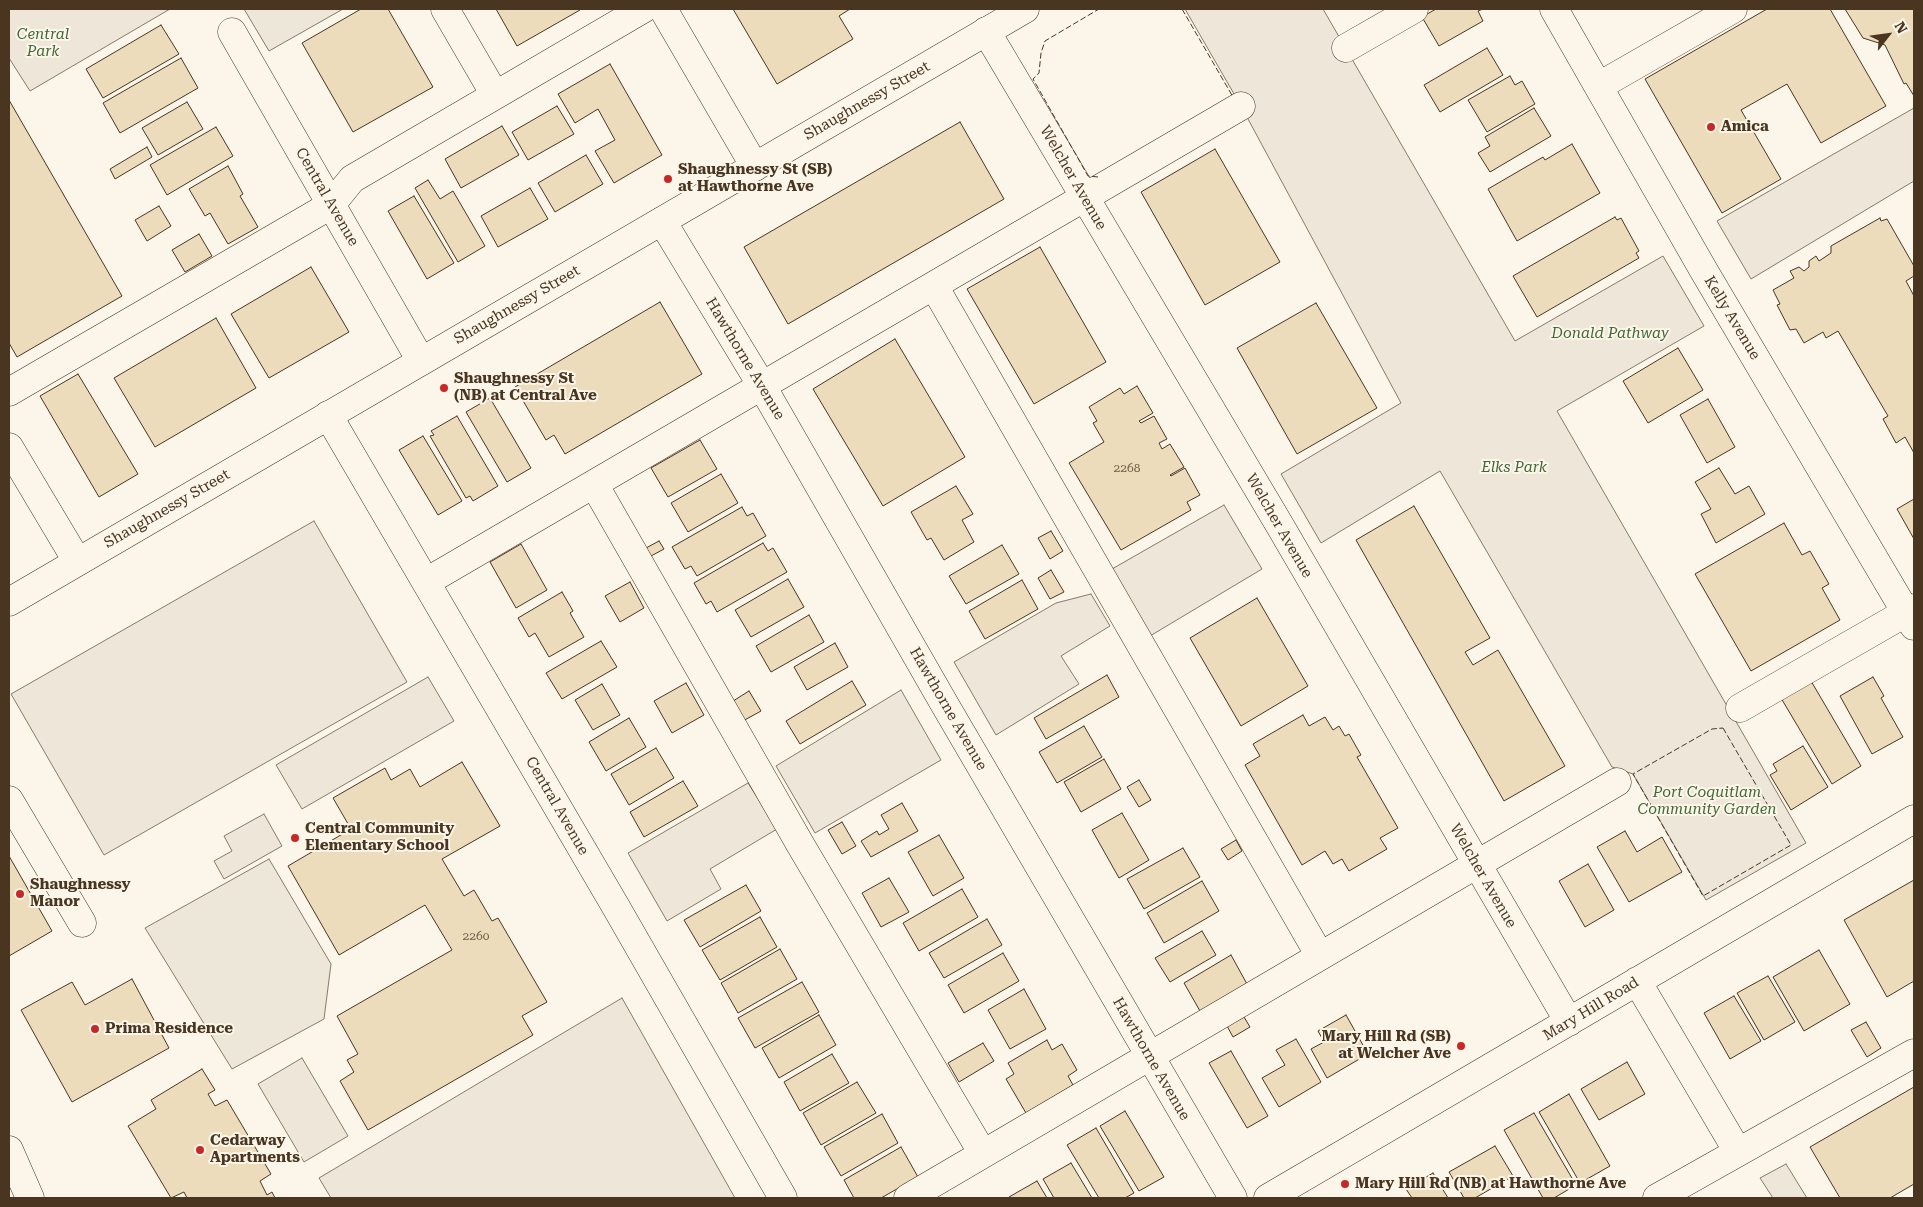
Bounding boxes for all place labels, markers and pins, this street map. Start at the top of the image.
place label: Amica [1721,118,1769,136]
marker: Amica [1705,121,1717,133]
place label: Shaughnessy St (SB) at Hawthorne Ave [678,161,832,196]
marker: Shaughnessy St (SB) at Hawthorne Ave [662,173,674,185]
place label: Shaughnessy St (NB) at Central Ave [454,370,597,405]
marker: Shaughnessy St (NB) at Central Ave [438,382,450,394]
place label: Central Community Elementary School [305,820,454,855]
marker: Central Community Elementary School [289,832,301,844]
place label: Shaughnessy Manor [30,876,131,911]
marker: Shaughnessy Manor [14,888,26,900]
place label: Prima Residence [105,1020,233,1038]
marker: Prima Residence [89,1023,101,1035]
place label: Mary Hill Rd (SB) at Welcher Ave [1321,1028,1451,1063]
marker: Mary Hill Rd (SB) at Welcher Ave [1455,1040,1467,1052]
place label: Cedarway Apartments [210,1132,300,1167]
marker: Cedarway Apartments [194,1144,206,1156]
place label: Mary Hill Rd (NB) at Hawthorne Ave [1355,1175,1626,1193]
marker: Mary Hill Rd (NB) at Hawthorne Ave [1339,1178,1351,1190]

